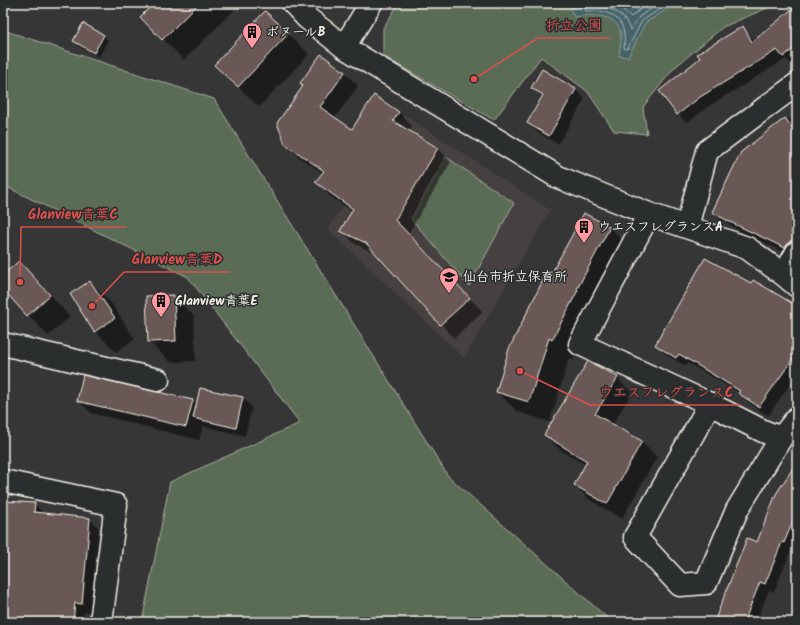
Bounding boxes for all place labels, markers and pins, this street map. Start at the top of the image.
callout: 折立公園 [538,12,610,38]
building icon: ボヌールB [241,21,263,49]
place label: ボヌールB [266,22,326,43]
callout: Glanview青葉C [21,201,126,227]
building icon: ウエスフレグランスA [573,216,595,244]
place label: ウエスフレグランスA [598,217,723,238]
callout: Glanview青葉D [124,246,230,272]
school or university icon: 仙台市折立保育所 [438,266,460,294]
place label: 仙台市折立保育所 [463,267,567,288]
building icon: Glanview青葉E [150,290,172,318]
place label: Glanview青葉E [175,291,258,312]
callout: ウエスフレグランスC [590,379,741,405]

